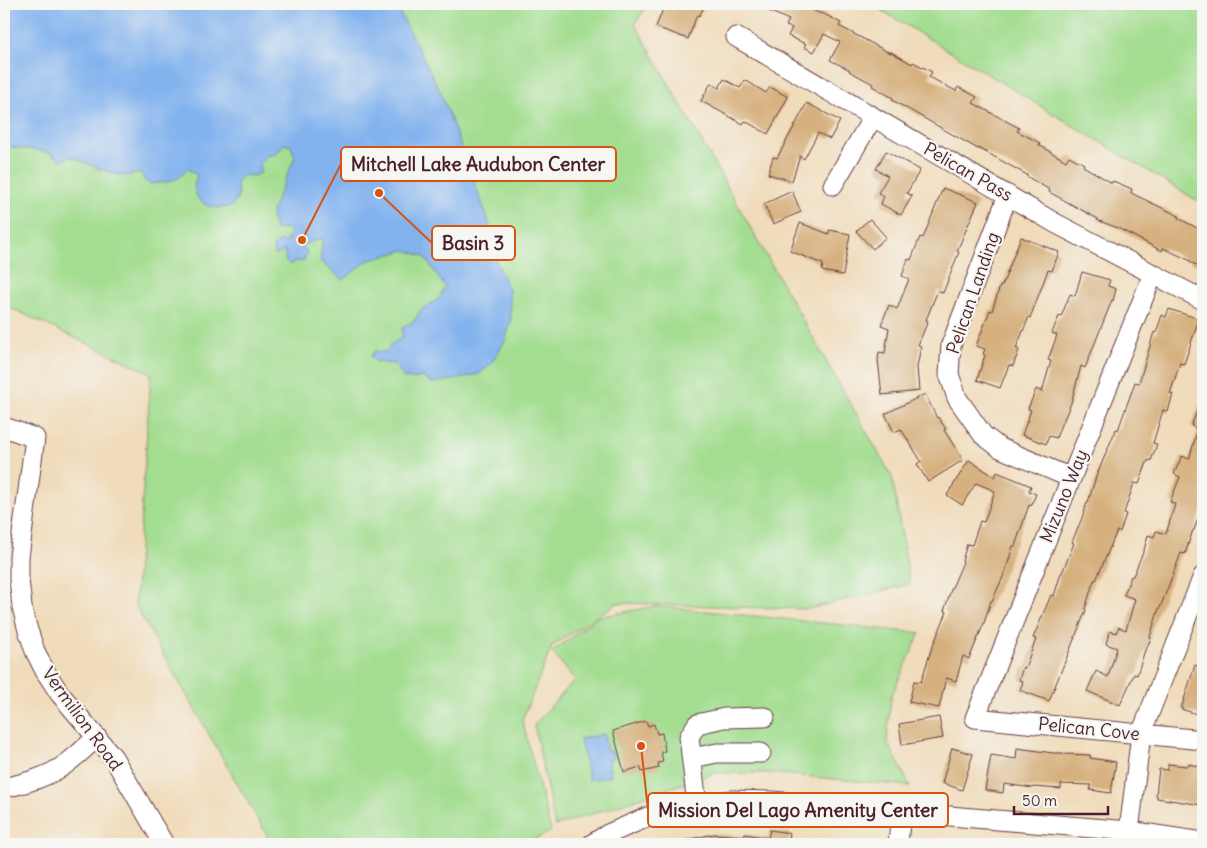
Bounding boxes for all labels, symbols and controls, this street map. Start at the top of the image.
street label: Pelican Pass [920,137,1017,206]
callout: Mitchell Lake Audubon Center [341,147,616,181]
text: Mitchell Lake Audubon Center [351,152,606,176]
callout: Basin 3 [432,226,515,260]
street label: Pelican Landing [941,229,1004,357]
text: Basin 3 [442,231,504,255]
street label: Mizuno Way [1034,446,1093,546]
street label: Vermilion Road [37,662,128,775]
street label: Pelican Cove [1037,712,1141,745]
scale bar [1014,783,1108,815]
text: 50 m [1022,791,1057,810]
callout: Mission Del Lago Amenity Center [648,793,948,827]
text: Mission Del Lago Amenity Center [658,798,938,822]

